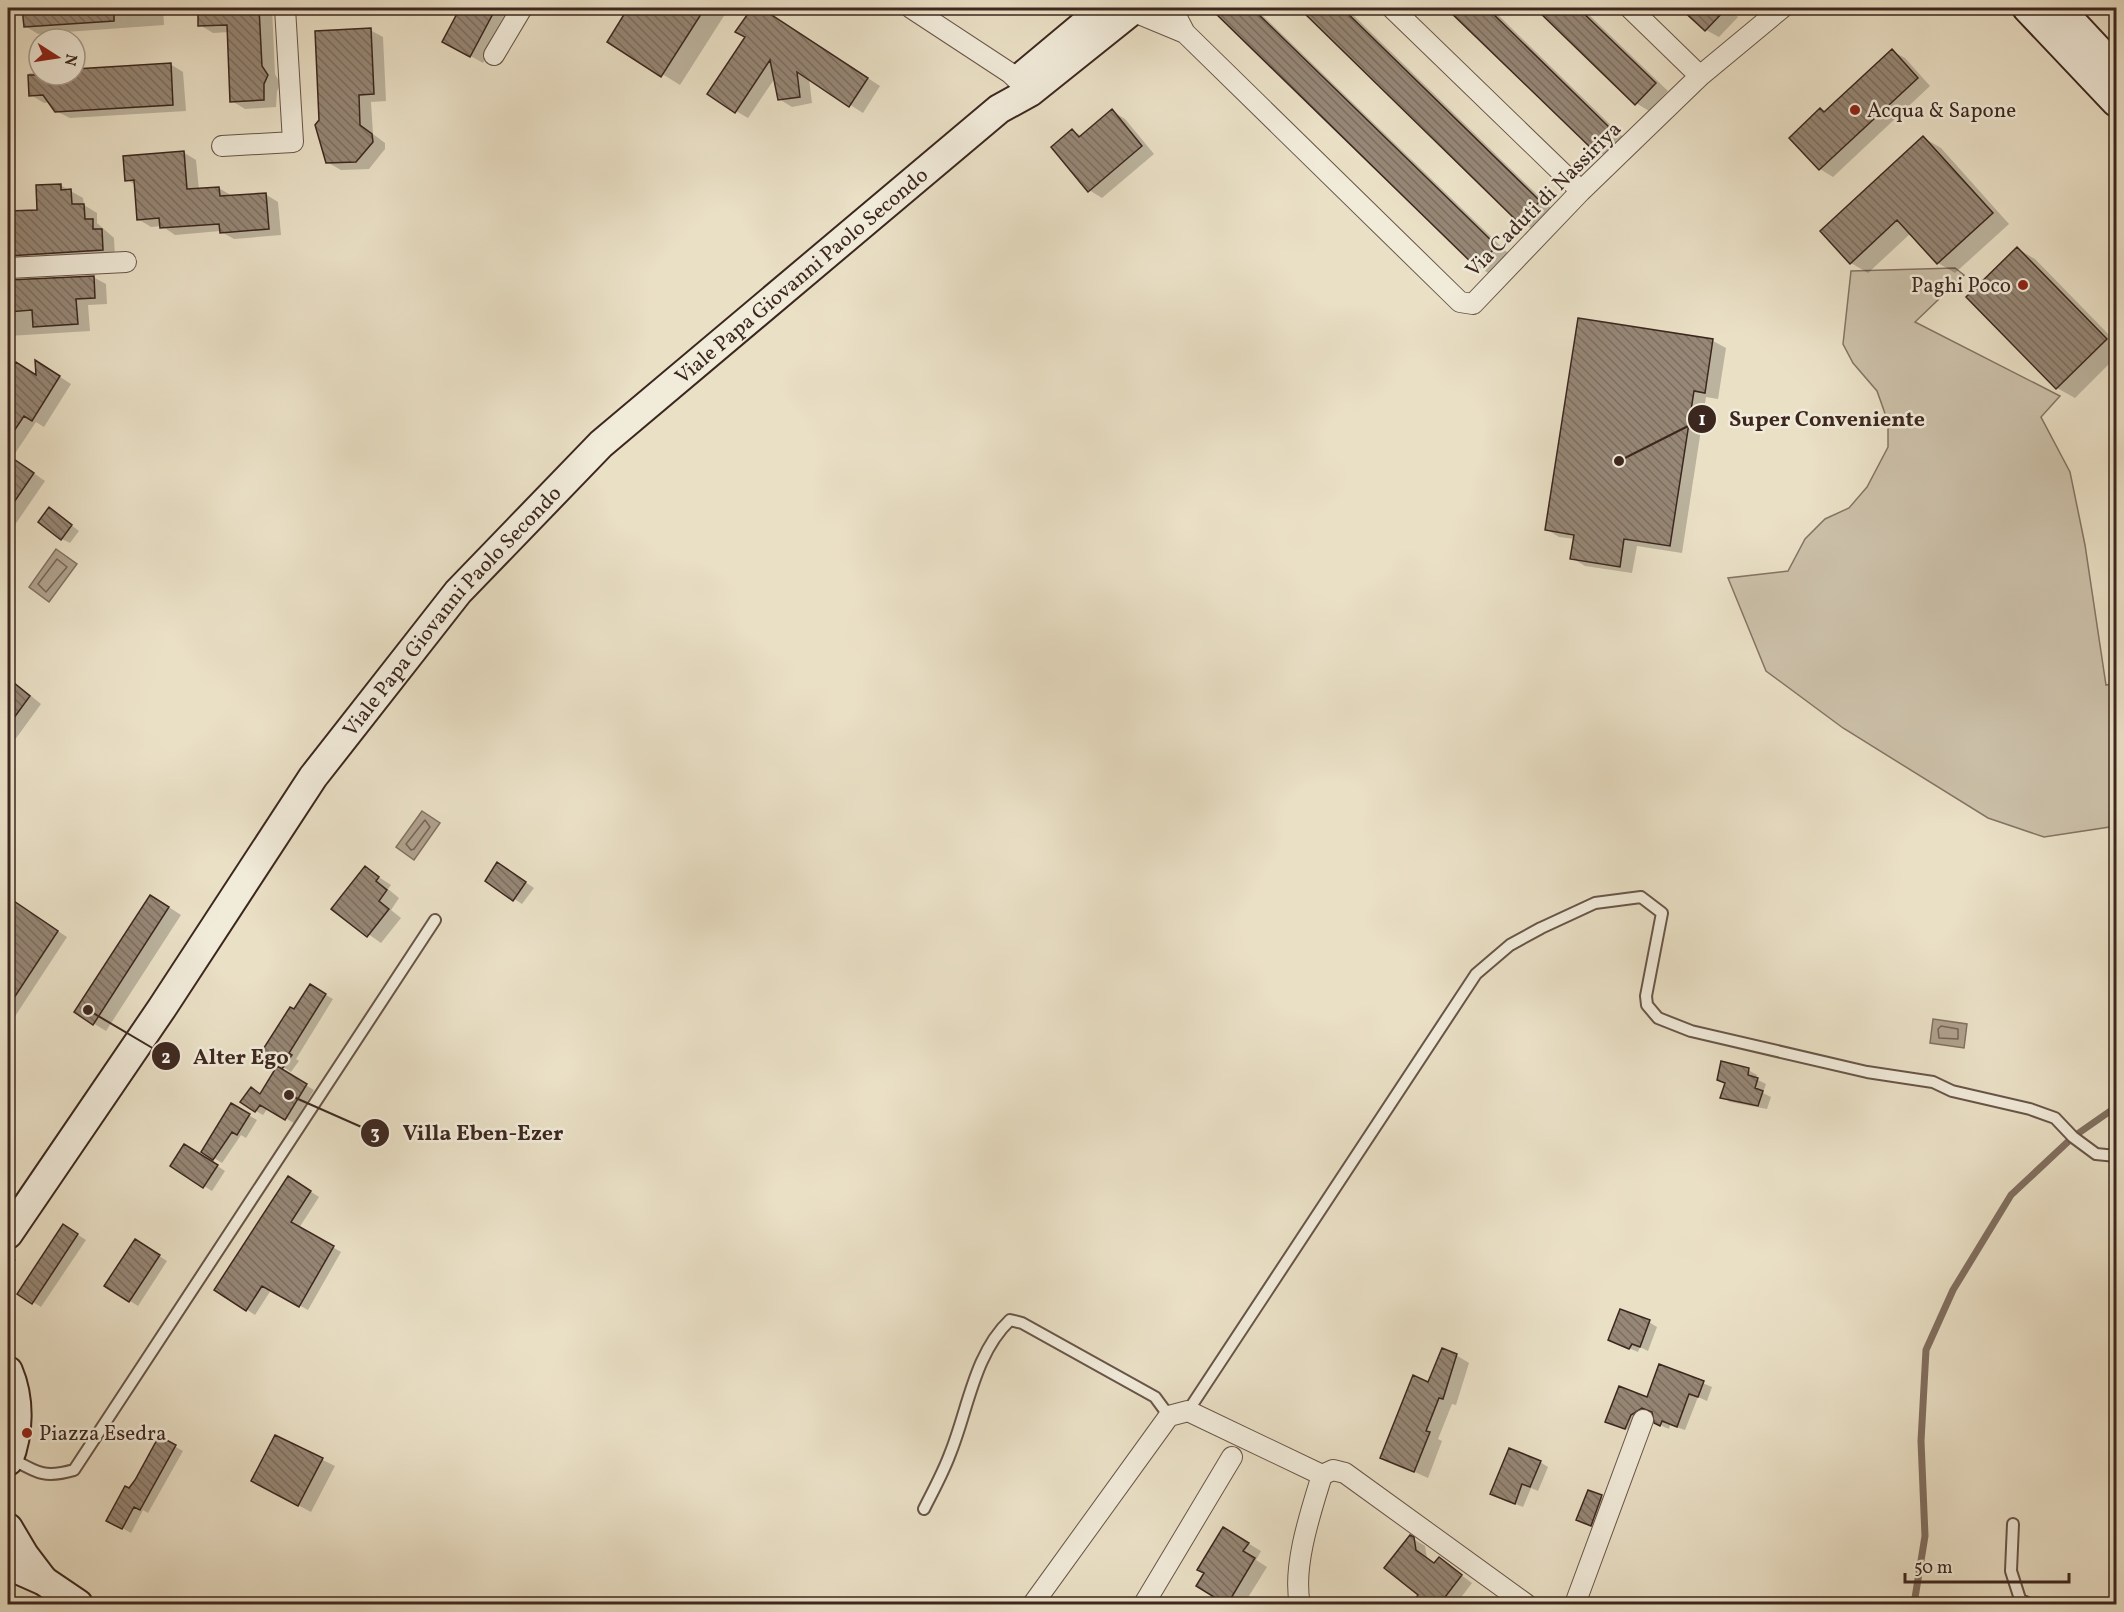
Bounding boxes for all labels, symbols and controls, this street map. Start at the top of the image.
north arrow [27,27,87,87]
text: N [58,52,82,68]
place label: Acqua & Sapone [1867,97,2016,126]
marker: Acqua & Sapone [1848,103,1862,117]
street label: Via Caduti di Nassiriya [1460,116,1628,284]
street label: Viale Papa Giovanni Paolo Secondo [669,162,935,392]
place label: Paghi Poco [1911,272,2011,301]
marker: Paghi Poco [2016,278,2030,292]
callout: Super Conveniente [1687,399,1937,439]
text: Super Conveniente [1729,405,1925,436]
text: 1 [1698,408,1706,433]
street label: Viale Papa Giovanni Paolo Secondo [337,480,569,744]
callout: Alter Ego [151,1036,301,1076]
text: Alter Ego [193,1043,289,1074]
text: 2 [161,1046,171,1071]
callout: Villa Eben-Ezer [360,1113,575,1153]
text: Villa Eben-Ezer [402,1119,564,1150]
text: 3 [370,1122,380,1147]
place label: Piazza Esedra [39,1420,166,1449]
marker: Piazza Esedra [20,1426,34,1440]
scale bar [1905,1546,2068,1584]
text: 50 m [1914,1556,1953,1581]

